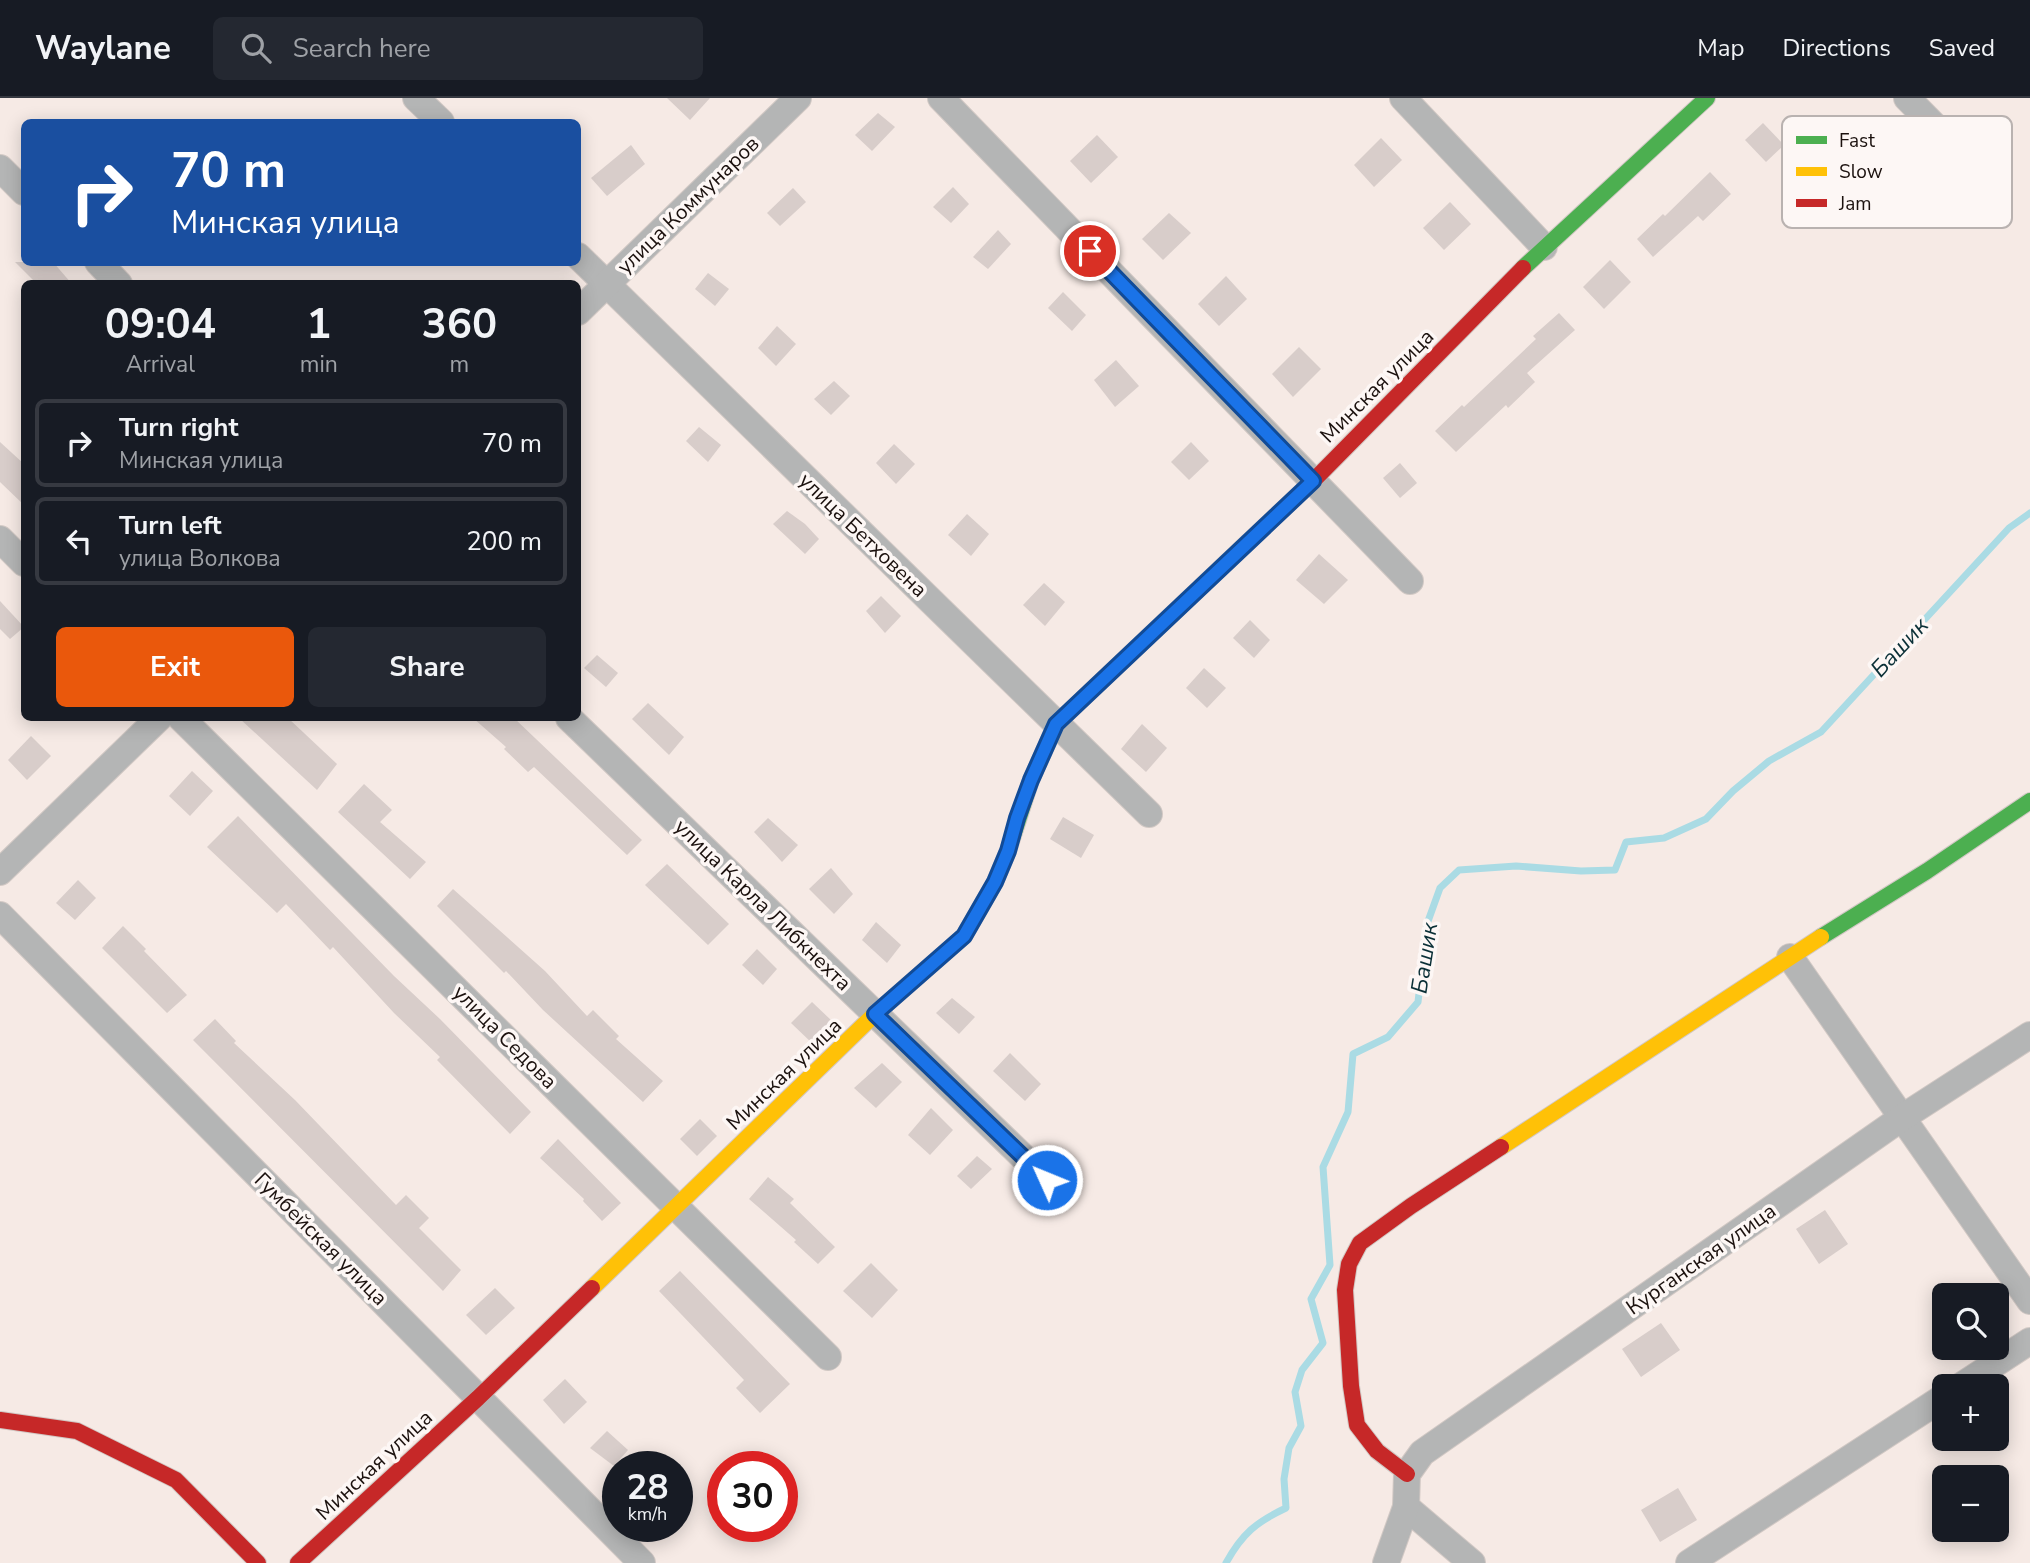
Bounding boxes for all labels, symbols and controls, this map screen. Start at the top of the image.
search box [213,17,703,80]
text: Waylane [35,26,171,71]
icon: search [237,29,275,67]
text: Search here [293,31,431,66]
text: Map [1697,32,1744,64]
text: Directions [1782,32,1891,64]
text: Saved [1929,32,1995,64]
legend [1782,116,2012,228]
text: Fast [1839,128,1875,154]
street label: улица Коммунаров [611,130,765,280]
text: 70 m [171,137,286,204]
icon: right [56,147,147,238]
text: Slow [1839,159,1883,185]
text: Jam [1838,191,1872,217]
text: Минская улица [171,201,400,244]
pin [1060,221,1120,281]
icon: arrive [1071,232,1109,270]
text: 09:04 [105,296,216,353]
text: 1 [306,296,331,353]
text: 360 [422,296,497,353]
street label: Минская улица [1314,323,1440,449]
text: Arrival [126,349,195,380]
text: min [300,349,338,380]
text: m [450,349,469,380]
text: Turn right [119,410,238,445]
icon: right [60,424,98,462]
text: 70 m [482,426,542,461]
text: Минская улица [119,445,283,476]
street label: улица Бетховена [793,467,933,603]
text: Turn left [119,508,222,543]
icon: left [60,522,98,560]
text: 200 m [466,524,542,559]
text: улица Волкова [119,543,281,574]
water label: Башик [1864,610,1936,684]
button: Exit [56,627,294,707]
button: Share [308,627,546,707]
street label: улица Карла Либкнехта [668,813,858,997]
water label: Башик [1404,919,1446,996]
street label: улица Седова [447,979,563,1095]
street label: Минская улица [720,1012,848,1136]
position arrow [1010,1143,1084,1217]
street label: Гумбейская улица [248,1166,394,1312]
street label: Курганская улица [1621,1197,1781,1321]
map controls [1932,1283,2009,1542]
button: search [1932,1283,2009,1360]
button: + [1932,1374,2009,1451]
street label: Минская улица [310,1404,438,1526]
speed limit sign: 30 [707,1451,798,1542]
text: 28 [626,1464,669,1511]
button: − [1932,1465,2009,1542]
text: km/h [628,1502,667,1526]

